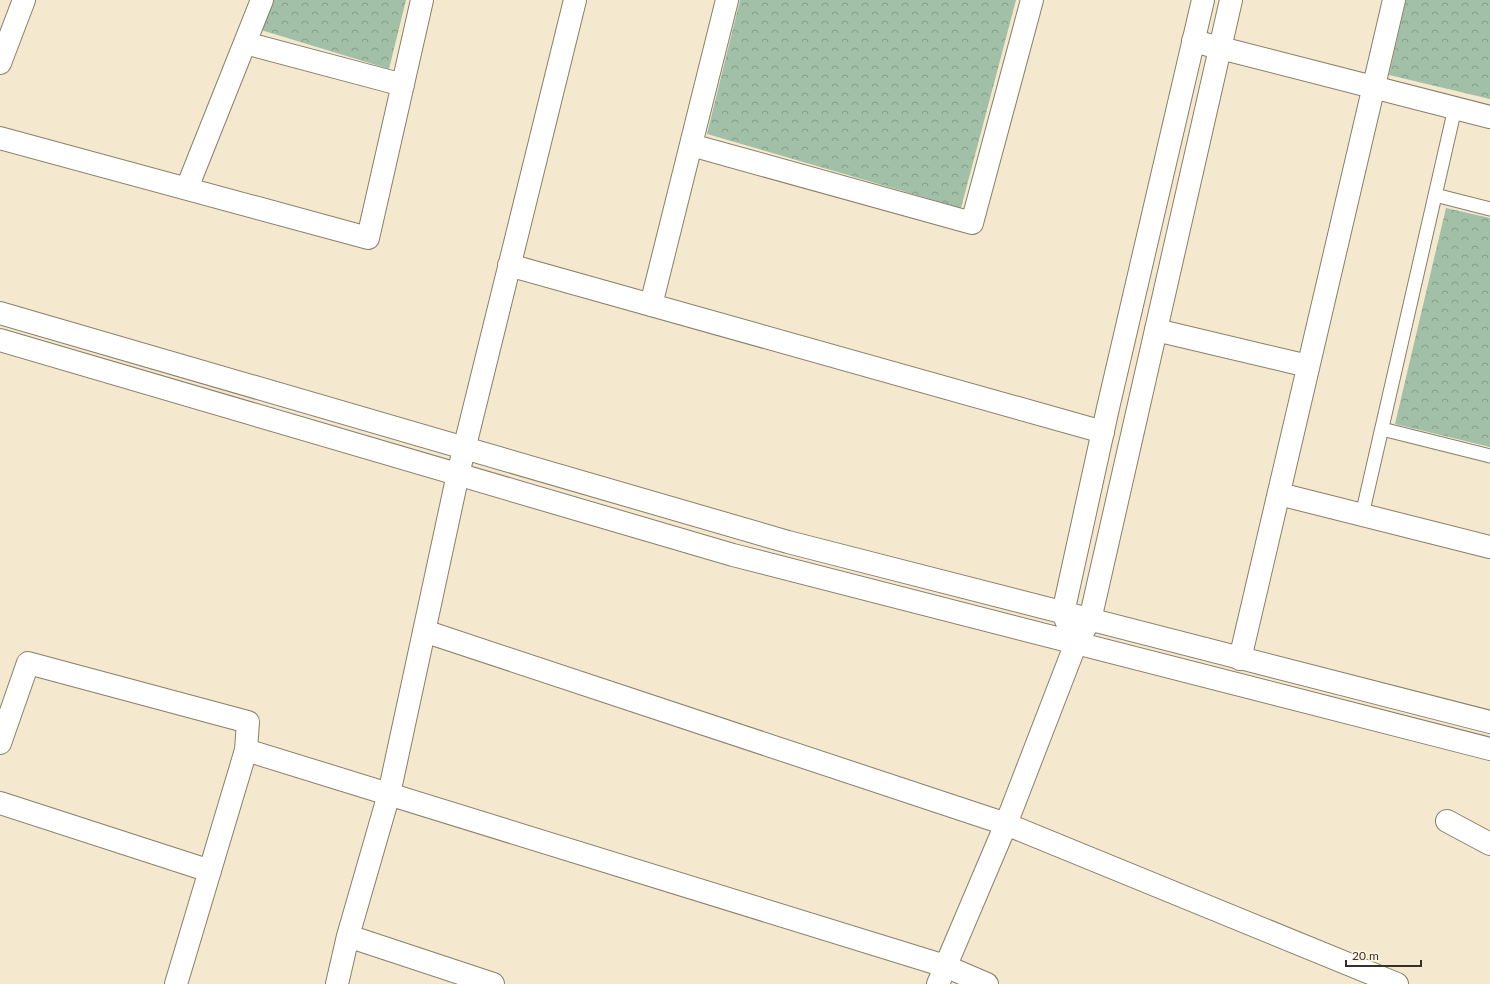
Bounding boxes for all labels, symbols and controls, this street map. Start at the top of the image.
scale bar [1346,942,1421,968]
text: 20 m [1352,948,1379,963]

